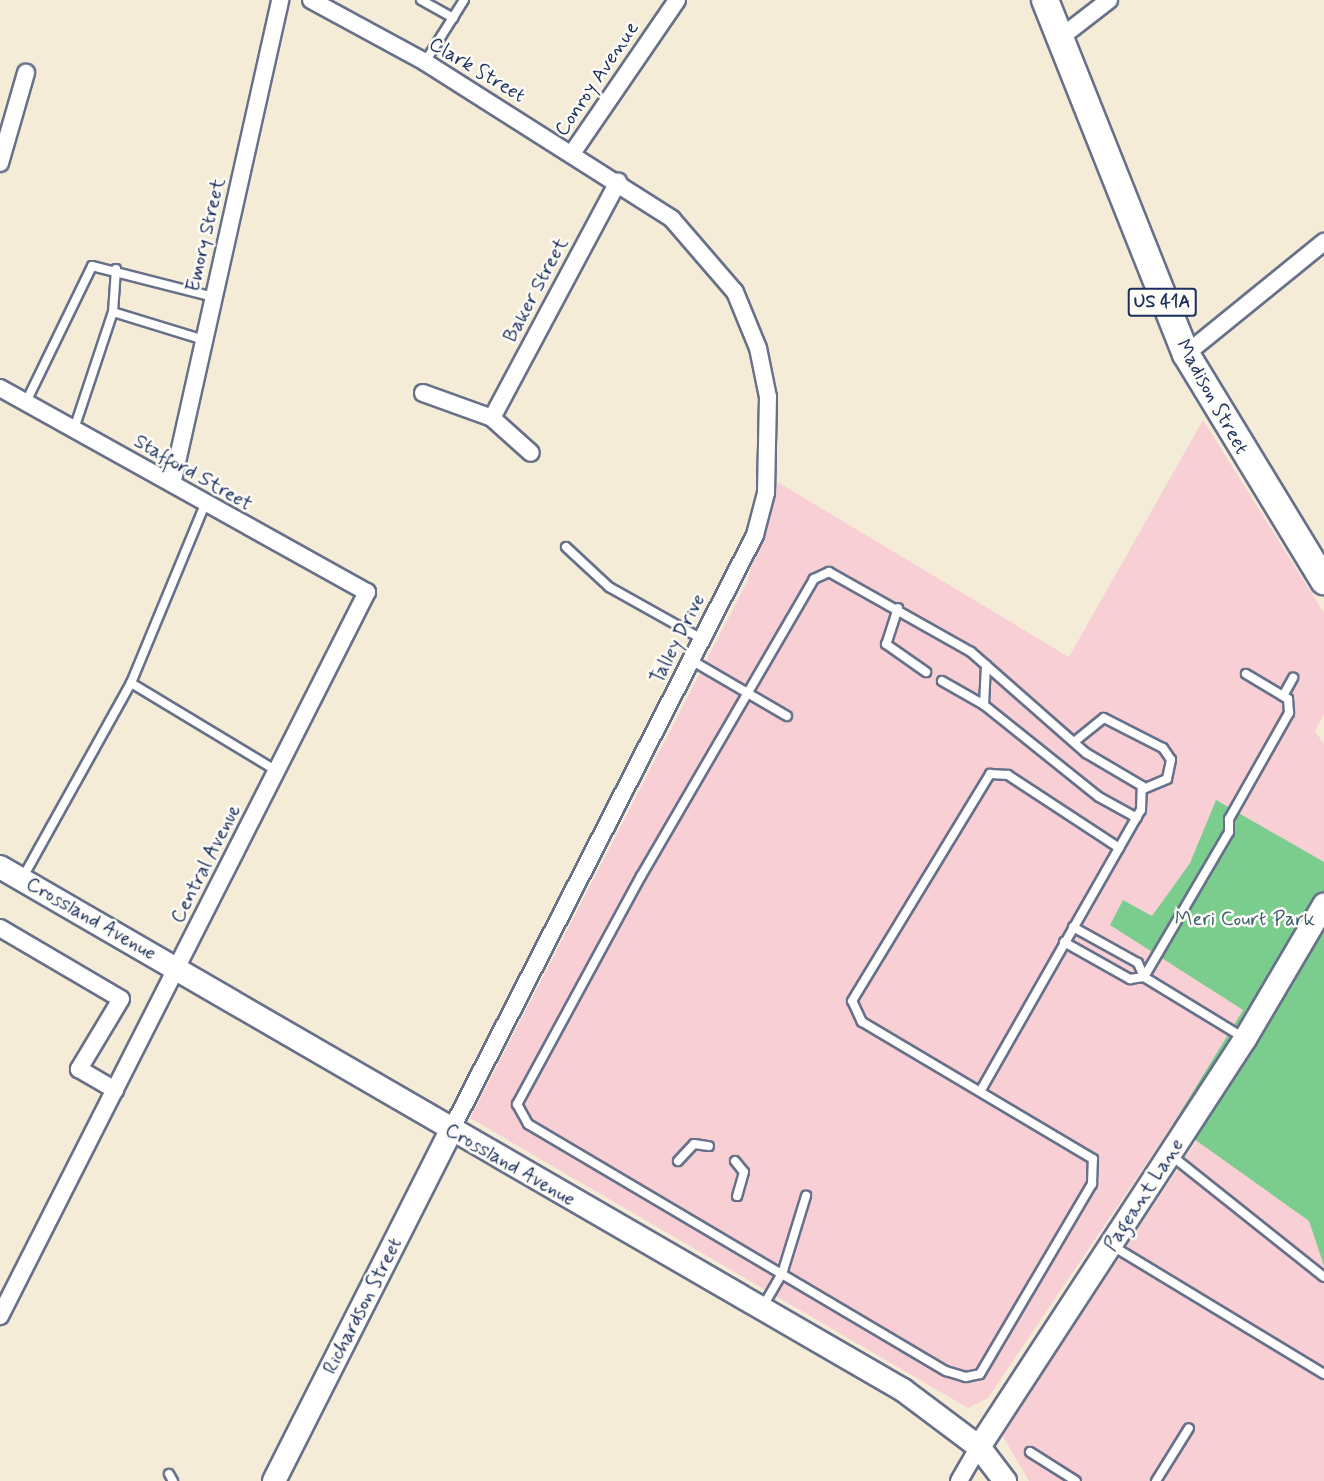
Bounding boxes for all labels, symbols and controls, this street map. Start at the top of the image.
street label: Conroy Avenue [551,19,643,139]
street label: Clark Street [423,31,531,109]
street label: Emory Street [181,176,231,294]
street label: Baker Street [498,233,574,347]
road number: US 41A [1128,287,1196,317]
street label: Madison Street [1170,334,1254,460]
street label: Stafford Street [130,430,256,516]
street label: Talley Drive [645,591,711,687]
street label: Central Avenue [165,798,247,930]
street label: Crossland Avenue [20,871,162,967]
park label: Meri Court Park [1176,907,1314,931]
street label: Crossland Avenue [439,1117,581,1213]
street label: Pageant Lane [1099,1135,1189,1255]
street label: Richardson Street [318,1232,408,1380]

